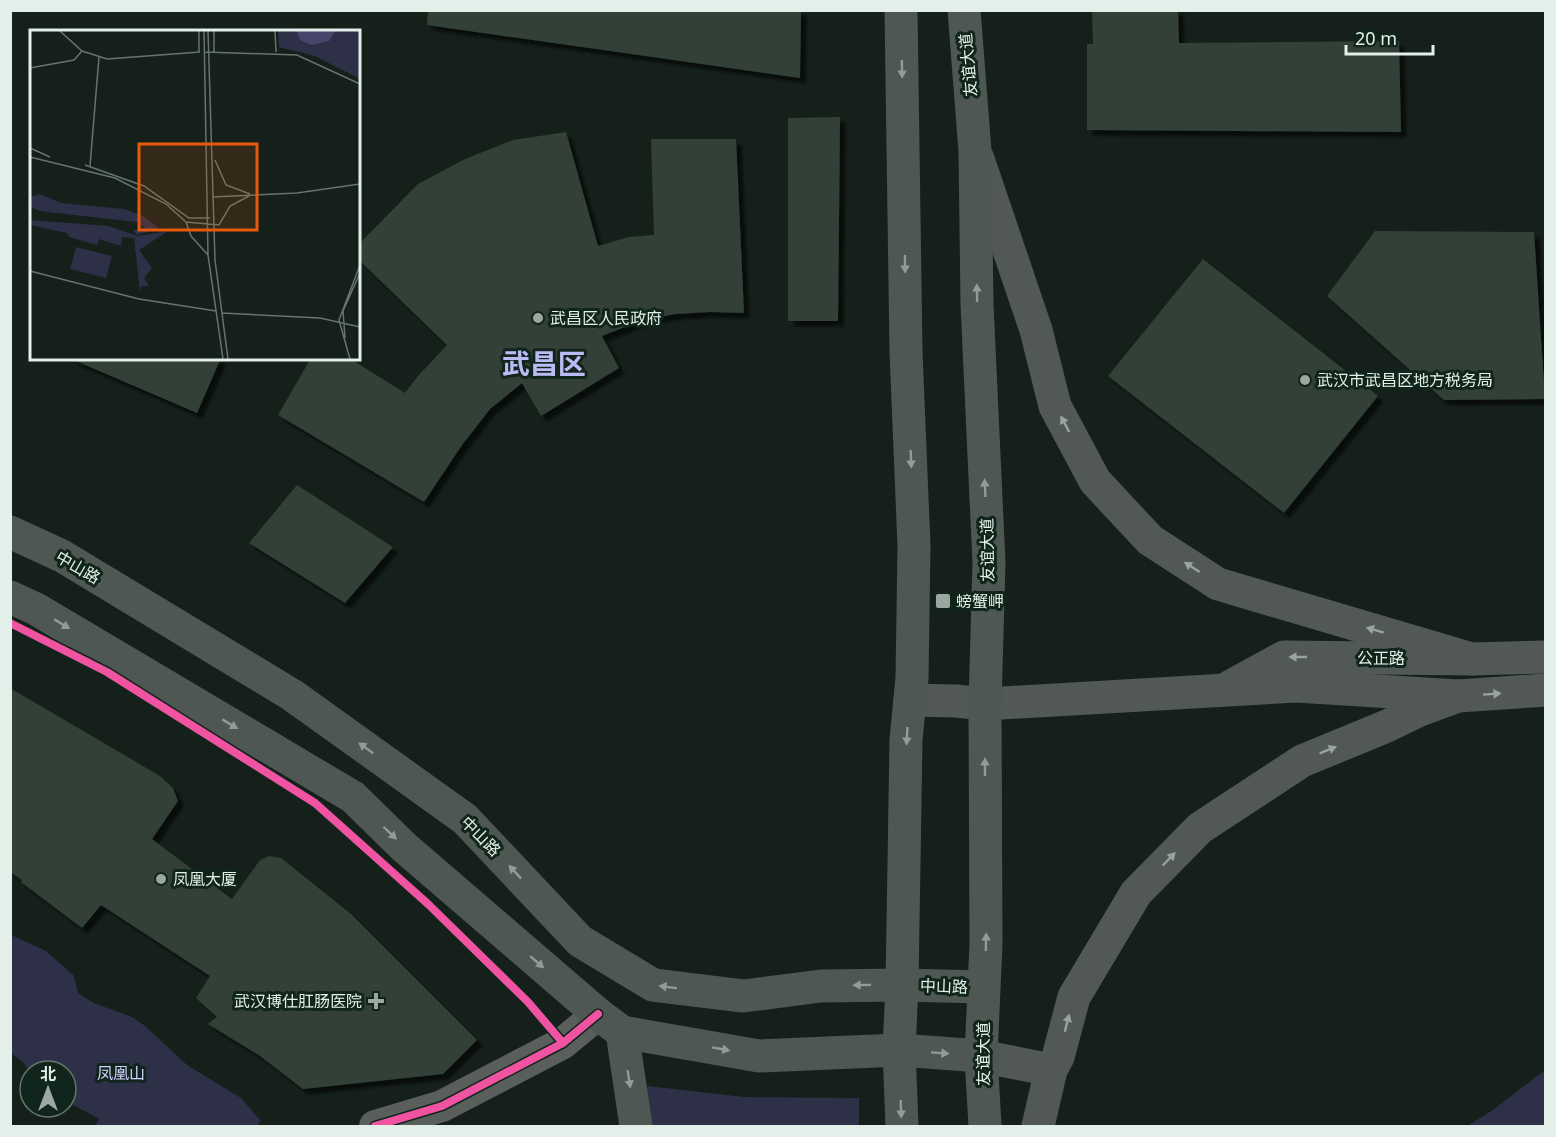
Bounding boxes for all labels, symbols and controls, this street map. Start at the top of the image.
scale bar [1346,18,1433,56]
text: 20 m [1355,26,1397,50]
inset map [30,30,360,360]
street label: 友谊大道 [954,32,982,98]
one-way arrow [897,59,906,78]
one-way arrow [900,254,910,273]
one-way arrow [972,284,981,303]
place label: 武昌区人民政府 [550,307,662,329]
marker: 武昌区人民政府 [531,311,545,325]
district label: 武昌区 [502,344,586,382]
place label: 武汉市武昌区地方税务局 [1317,369,1493,391]
marker: 武汉市武昌区地方税务局 [1298,373,1312,387]
one-way arrow [1060,415,1070,432]
one-way arrow [906,449,915,468]
one-way arrow [981,479,990,498]
street label: 友谊大道 [975,518,999,582]
street label: 中山路 [52,545,104,589]
one-way arrow [1184,562,1200,573]
place label: 螃蟹岬 [956,590,1004,612]
marker: 螃蟹岬 [934,592,952,610]
one-way arrow [54,619,70,630]
one-way arrow [1366,625,1384,634]
street label: 公正路 [1357,647,1405,669]
one-way arrow [1289,653,1308,662]
one-way arrow [1482,689,1501,698]
one-way arrow [222,719,239,729]
one-way arrow [902,727,911,746]
one-way arrow [359,742,375,754]
one-way arrow [1320,745,1338,755]
one-way arrow [980,758,990,777]
street label: 中山路 [456,811,506,861]
one-way arrow [383,826,397,840]
one-way arrow [1161,853,1175,867]
one-way arrow [509,865,523,879]
place label: 凤凰大厦 [173,868,237,890]
marker: 凤凰大厦 [154,872,168,886]
one-way arrow [981,933,991,952]
one-way arrow [529,955,544,968]
street label: 中山路 [920,974,968,998]
one-way arrow [852,981,871,990]
one-way arrow [659,982,678,992]
place label: 武汉博仕肛肠医院 [234,990,362,1012]
marker: 武汉博仕肛肠医院 [367,992,385,1010]
one-way arrow [1063,1014,1072,1032]
street label: 友谊大道 [972,1022,994,1086]
one-way arrow [712,1045,731,1054]
one-way arrow [931,1048,950,1058]
north arrow [18,1059,78,1119]
park label: 凤凰山 [97,1062,145,1084]
text: 北 [40,1063,56,1085]
one-way arrow [625,1070,634,1089]
one-way arrow [896,1100,906,1119]

